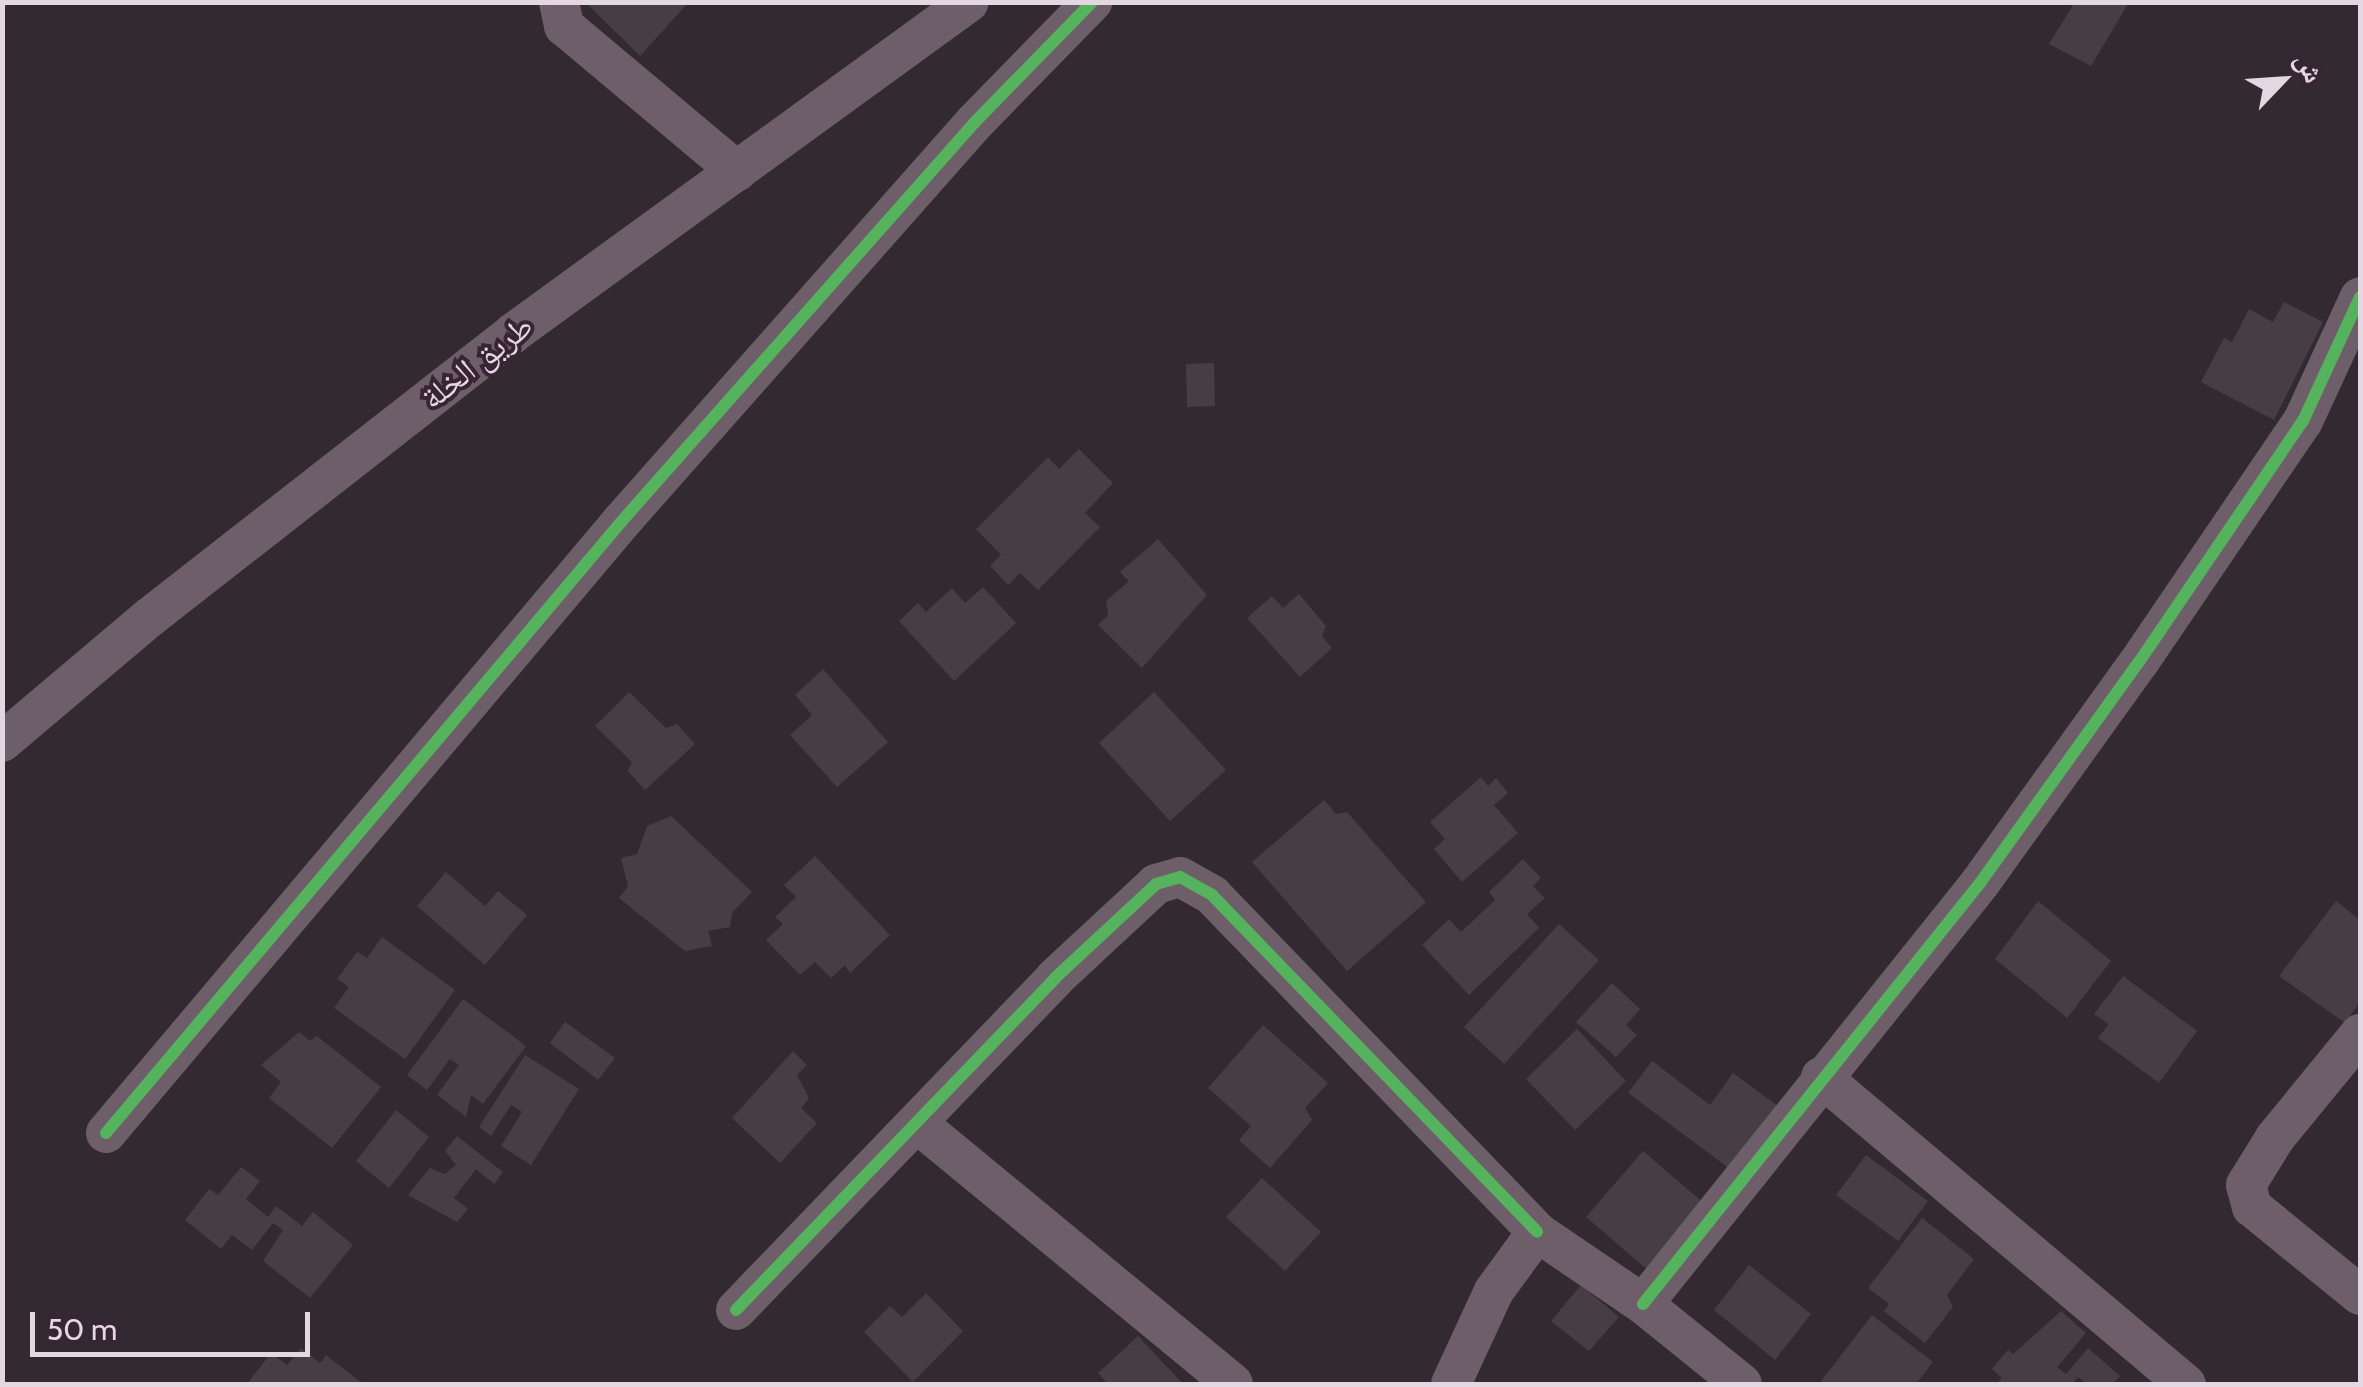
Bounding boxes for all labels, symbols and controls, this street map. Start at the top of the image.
north arrow [2233,30,2333,130]
text: ش [2289,47,2332,88]
street label: طريق الخلة [414,307,540,417]
scale bar [35,1292,315,1354]
text: 50 m [47,1311,117,1348]

